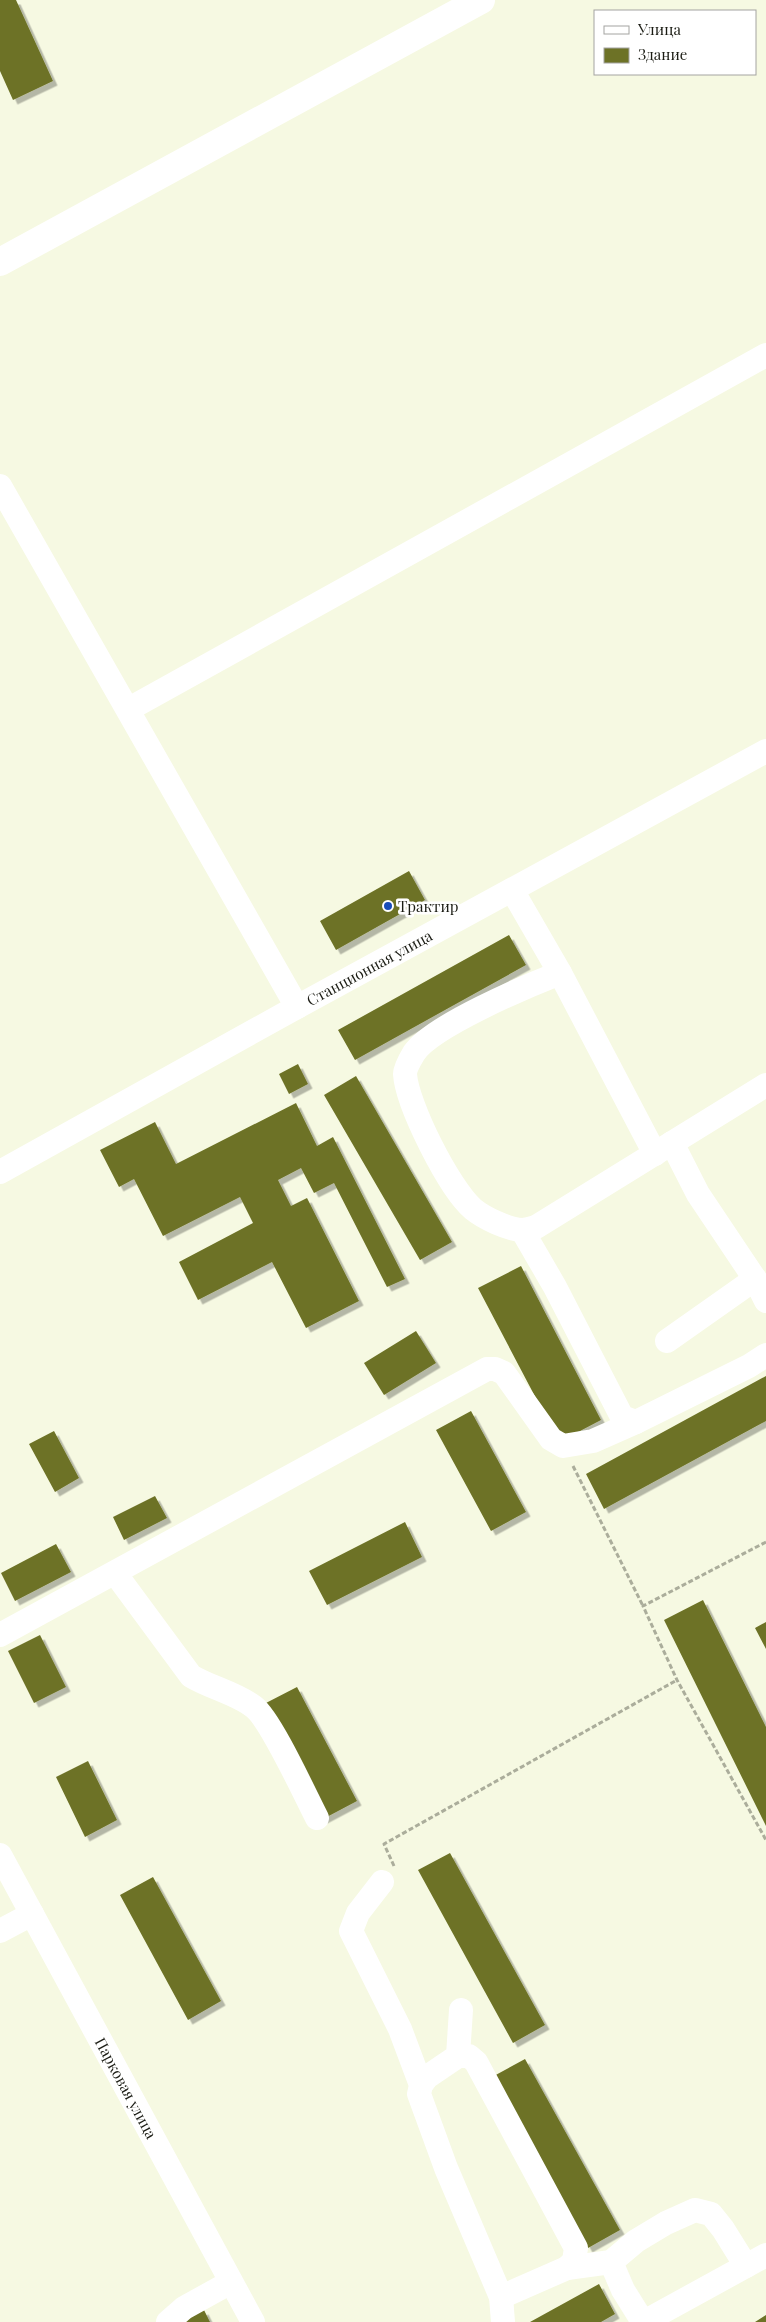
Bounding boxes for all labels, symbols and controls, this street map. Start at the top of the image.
legend [594,10,756,75]
text: Улица [637,19,681,39]
text: Здание [638,44,687,64]
place label: Трактир [398,896,459,916]
marker: Трактир [382,900,394,912]
street label: Станционная улица [303,925,436,1010]
street label: Парковая улица [91,2034,162,2143]

